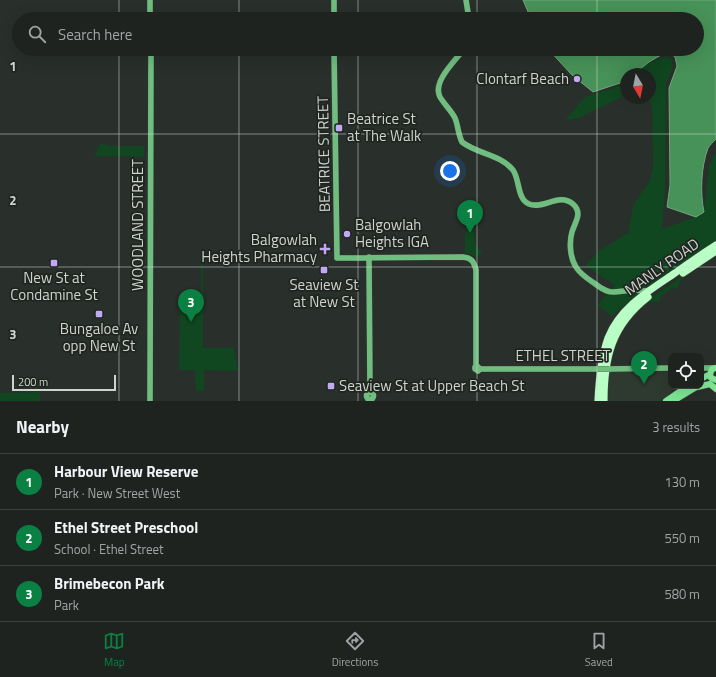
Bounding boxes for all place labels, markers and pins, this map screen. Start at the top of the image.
place label: Clontarf Beach [476,67,569,90]
marker: Clontarf Beach [572,74,582,84]
place label: Beatrice St at The Walk [347,107,421,147]
marker: Beatrice St at The Walk [334,123,344,133]
pin: 1 [457,200,483,233]
place label: Balgowlah Heights IGA [355,213,429,253]
place label: Balgowlah Heights Pharmacy [201,228,317,268]
marker: Balgowlah Heights IGA [342,229,352,239]
marker: Balgowlah Heights Pharmacy [320,244,330,254]
marker: New St at Condamine St [49,258,59,268]
marker: Seaview St at New St [319,265,329,275]
place label: New St at Condamine St [10,266,98,306]
place label: Seaview St at New St [289,273,359,313]
pin: 3 [178,289,204,322]
marker: Bungaloe Av opp New St [94,309,104,319]
place label: Bungaloe Av opp New St [60,317,138,357]
pin: 2 [631,351,657,384]
place label: Seaview St at Upper Beach St [339,374,525,397]
marker: Seaview St at Upper Beach St [326,381,336,391]

